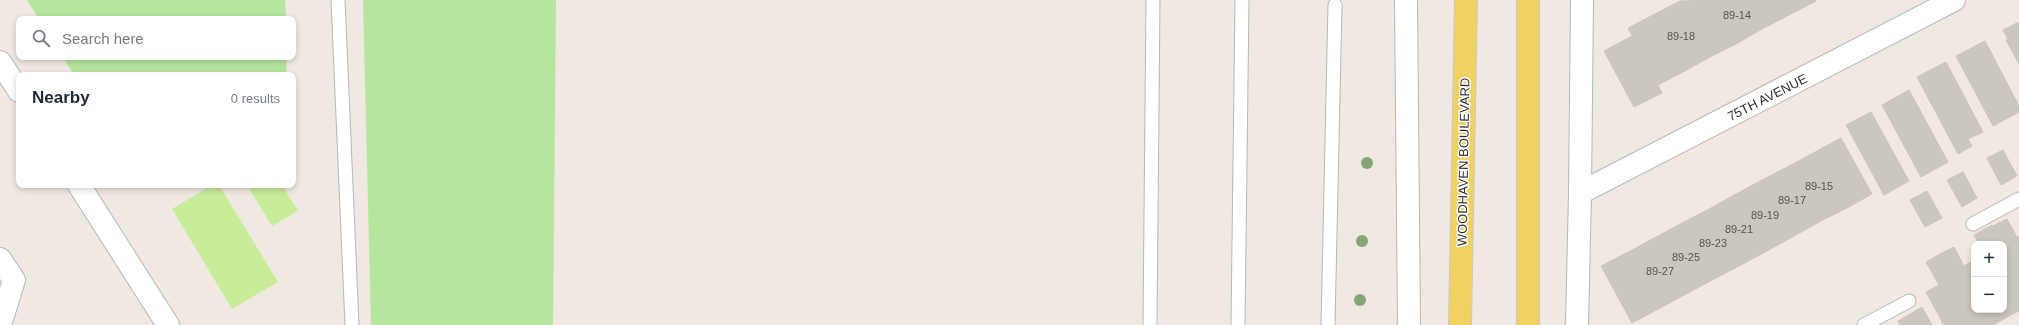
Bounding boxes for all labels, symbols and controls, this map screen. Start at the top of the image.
house number: 89-14 [1723,9,1751,21]
search box [16,16,296,60]
icon: search [30,27,52,49]
text: Search here [62,30,144,47]
house number: 89-18 [1667,30,1695,42]
street label: 75TH AVENUE [1725,71,1810,124]
street label: WOODHAVEN BOULEVARD [1455,78,1472,246]
text: Nearby [32,88,90,107]
text: 0 results [231,91,280,106]
house number: 89-15 [1805,180,1833,192]
house number: 89-17 [1778,194,1806,206]
house number: 89-19 [1751,209,1779,221]
house number: 89-21 [1725,223,1753,235]
house number: 89-23 [1699,237,1727,249]
map controls [1971,241,2007,313]
button: + [1971,241,2007,277]
house number: 89-25 [1672,251,1700,263]
house number: 89-27 [1646,265,1674,277]
button: − [1971,277,2007,313]

